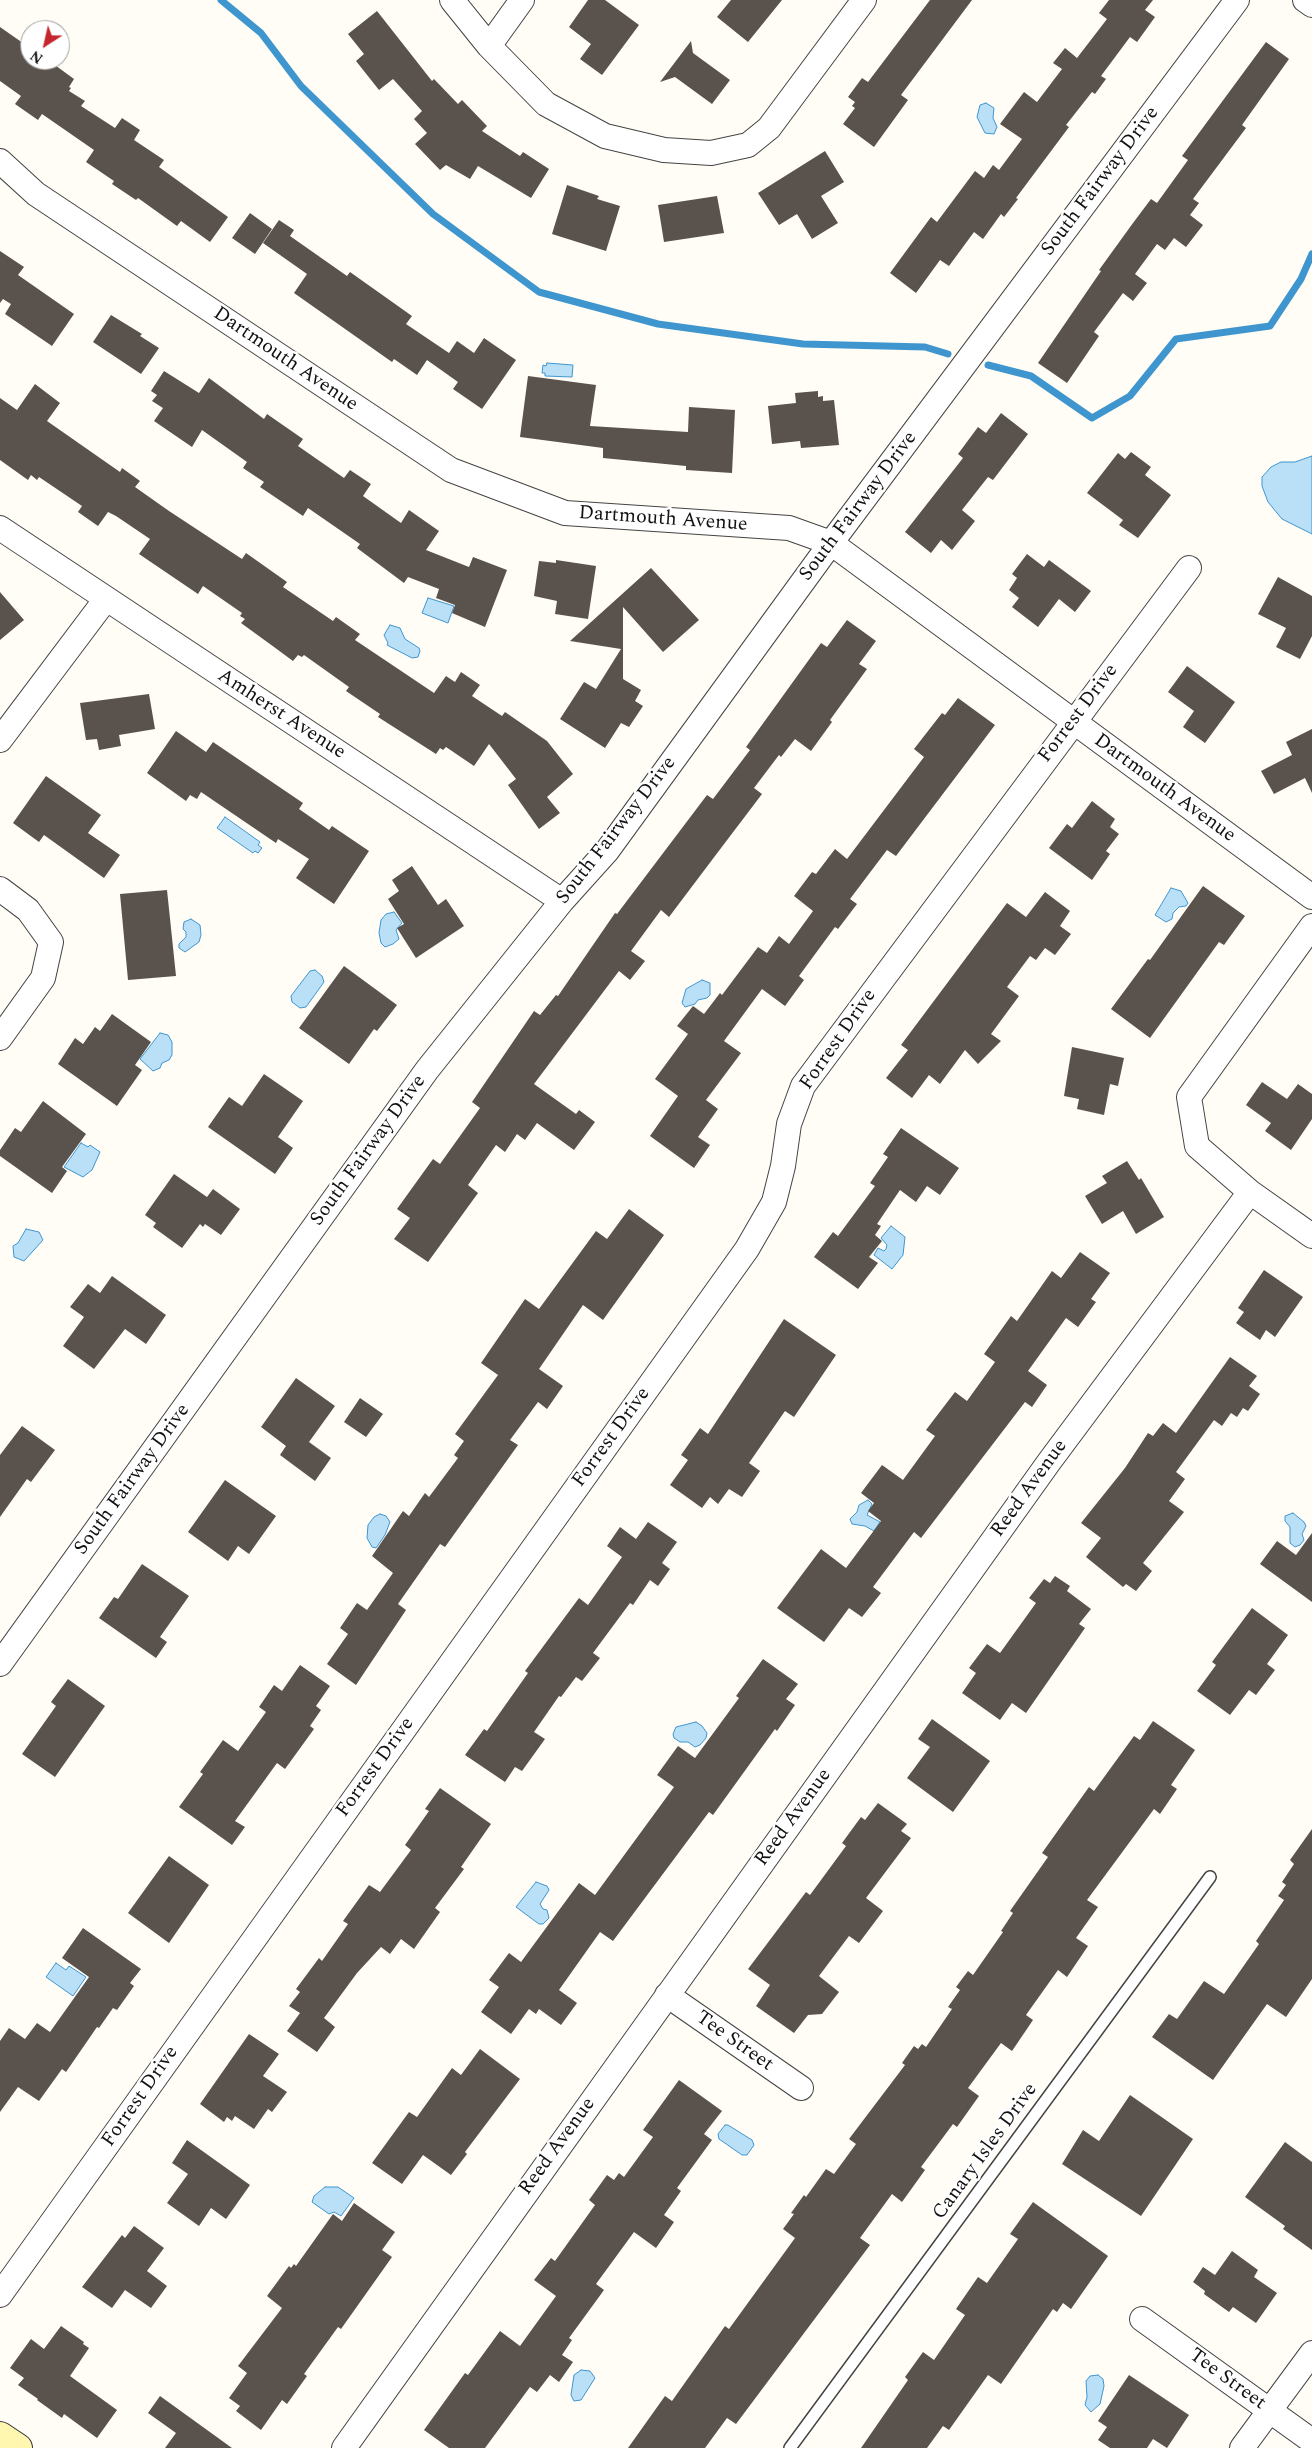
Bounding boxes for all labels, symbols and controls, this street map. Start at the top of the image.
north arrow [20,20,70,70]
text: N [26,45,47,69]
street label: South Fairway Drive [1037,103,1165,261]
street label: Dartmouth Avenue [208,303,362,417]
street label: South Fairway Drive [795,428,923,586]
street label: Dartmouth Avenue [578,502,748,538]
street label: Forrest Drive [1034,660,1124,768]
street label: Amherst Avenue [212,665,350,765]
street label: Dartmouth Avenue [1088,729,1240,849]
street label: South Fairway Drive [552,752,682,910]
street label: Forrest Drive [795,985,883,1095]
street label: South Fairway Drive [306,1071,432,1231]
street label: Forrest Drive [568,1383,656,1493]
street label: South Fairway Drive [70,1400,196,1560]
street label: Reed Avenue [987,1436,1073,1542]
street label: Forrest Drive [332,1713,420,1823]
street label: Reed Avenue [751,1765,837,1871]
street label: Tee Street [691,2007,777,2077]
street label: Forrest Drive [97,2042,185,2152]
street label: Canary Isles Drive [928,2079,1044,2225]
street label: Reed Avenue [515,2094,601,2200]
street label: Tee Street [1184,2344,1270,2416]

